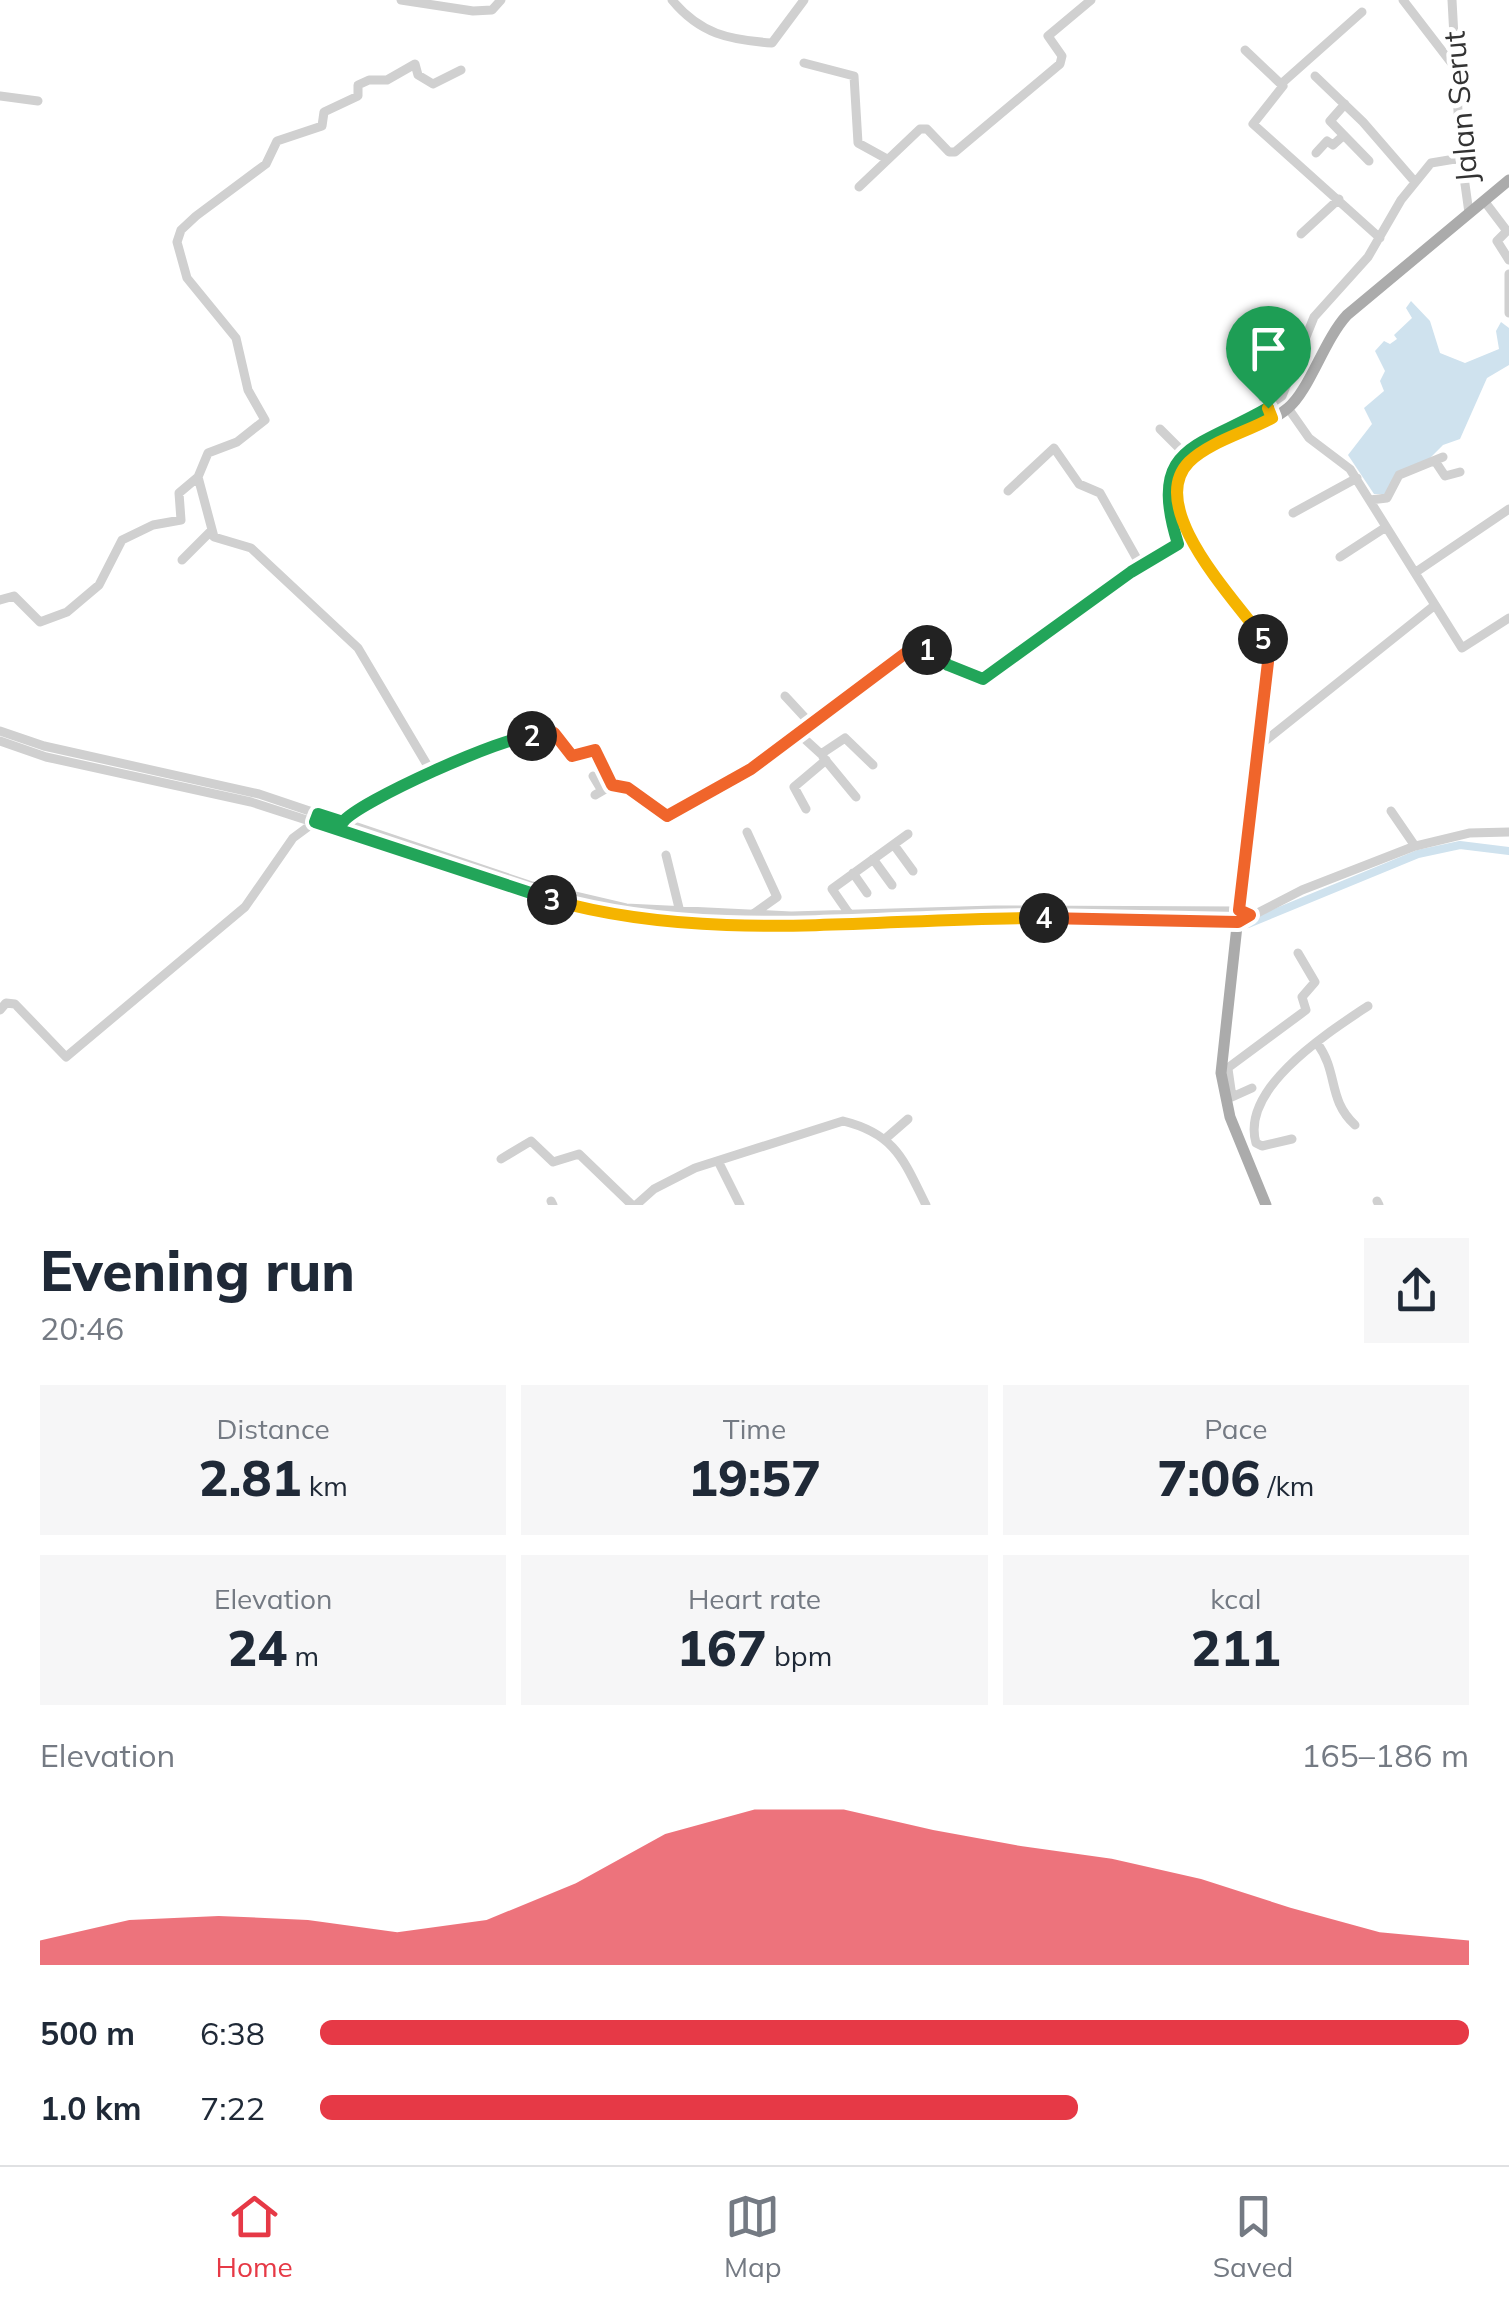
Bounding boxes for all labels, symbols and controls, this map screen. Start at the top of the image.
street label: Jalan Serut [1434,30,1486,184]
pin [1226,306,1311,409]
icon: arrive [1241,321,1296,376]
pin: 5 [1238,614,1288,664]
text: 5 [1255,621,1271,656]
pin: 1 [902,625,952,675]
text: 1 [919,632,935,667]
pin: 2 [507,711,557,761]
text: 2 [524,718,540,753]
pin: 3 [527,875,577,925]
text: 3 [544,882,560,917]
pin: 4 [1019,893,1069,943]
text: 4 [1036,900,1052,935]
text: Evening run [40,1236,355,1305]
button: share [1364,1238,1469,1343]
text: 20:46 [40,1308,124,1348]
text: Distance [217,1411,330,1446]
text: Time [723,1411,786,1446]
text: Pace [1204,1411,1267,1446]
text: 2.81 [199,1446,302,1509]
text: 19:57 [688,1446,821,1509]
text: 7:06 [1157,1446,1260,1509]
text: km [302,1468,348,1503]
text: /km [1260,1468,1314,1503]
text: Elevation [214,1581,332,1616]
text: Heart rate [688,1581,821,1616]
text: kcal [1210,1581,1261,1616]
text: 24 [227,1616,287,1679]
text: 167 [677,1616,767,1679]
text: 211 [1191,1616,1281,1679]
text: m [287,1638,319,1673]
text: bpm [767,1638,832,1673]
text: Elevation [40,1735,175,1775]
text: 165–186 m [1301,1735,1469,1775]
text: 500 m [40,2013,135,2053]
text: 6:38 [200,2013,265,2053]
text: 1.0 km [40,2088,142,2128]
text: 7:22 [200,2088,265,2128]
tab: Home [216,2189,293,2284]
tab: Map [724,2189,782,2284]
tab: Saved [1213,2189,1293,2284]

